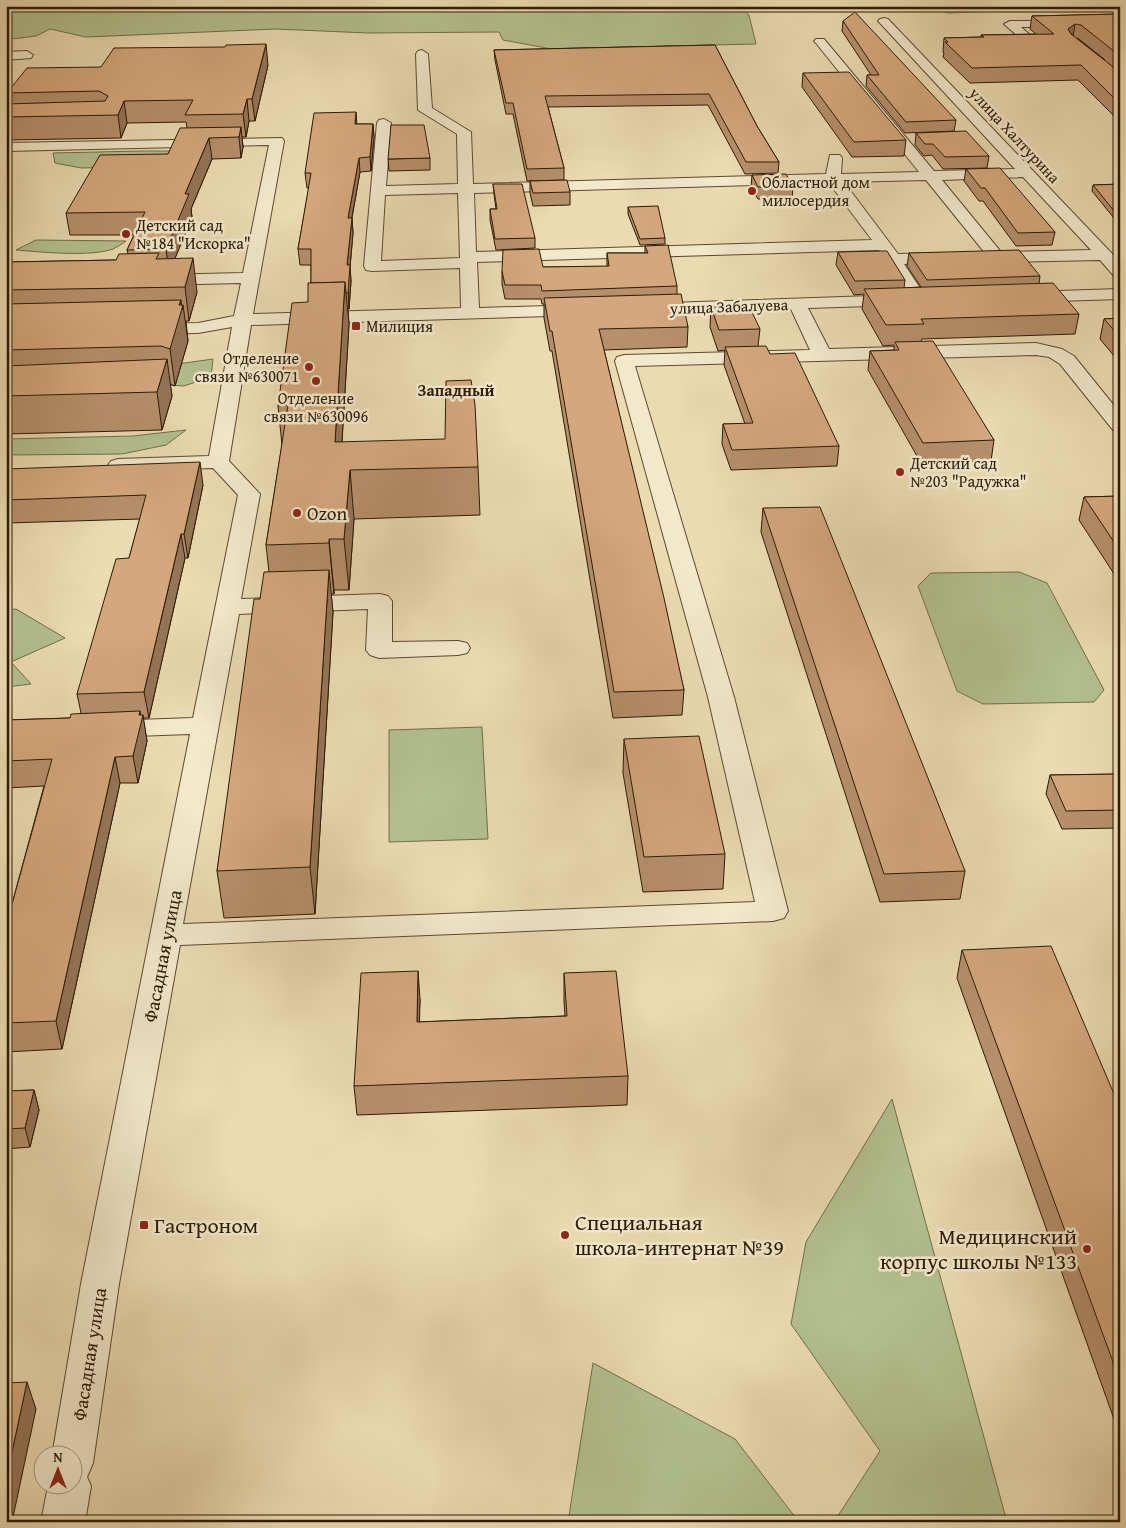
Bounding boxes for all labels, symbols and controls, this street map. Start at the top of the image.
street label: улица Халтурина [963,81,1066,189]
place label: Областной дом милосердия [762,170,870,212]
marker: Областной дом милосердия [746,185,758,197]
place label: Детский сад №184 "Искорка" [135,213,251,255]
marker: Детский сад №184 "Искорка" [120,228,132,240]
street label: улица Забалуева [668,292,789,320]
place label: Милиция [366,314,433,338]
marker: Милиция [350,320,362,332]
place label: Отделение связи №630071 [195,346,299,388]
marker: Отделение связи №630071 [303,361,315,373]
marker: Отделение связи №630096 [310,375,322,387]
district label: Западный [418,378,494,402]
place label: Отделение связи №630096 [264,386,368,428]
place label: Детский сад №203 "Радужка" [909,451,1027,493]
marker: Детский сад №203 "Радужка" [894,466,906,478]
place label: Ozon [307,499,348,527]
marker: Ozon [291,507,303,519]
street label: Фасадная улица [135,887,189,1025]
place label: Специальная школа-интернат №39 [575,1206,784,1263]
place label: Гастроном [154,1209,259,1241]
marker: Гастроном [138,1219,150,1231]
place label: Медицинский корпус школы №133 [880,1220,1077,1277]
marker: Специальная школа-интернат №39 [559,1229,571,1241]
marker: Медицинский корпус школы №133 [1081,1243,1093,1255]
street label: Фасадная улица [65,1285,113,1423]
north arrow [32,1446,82,1496]
text: N [53,1447,63,1467]

